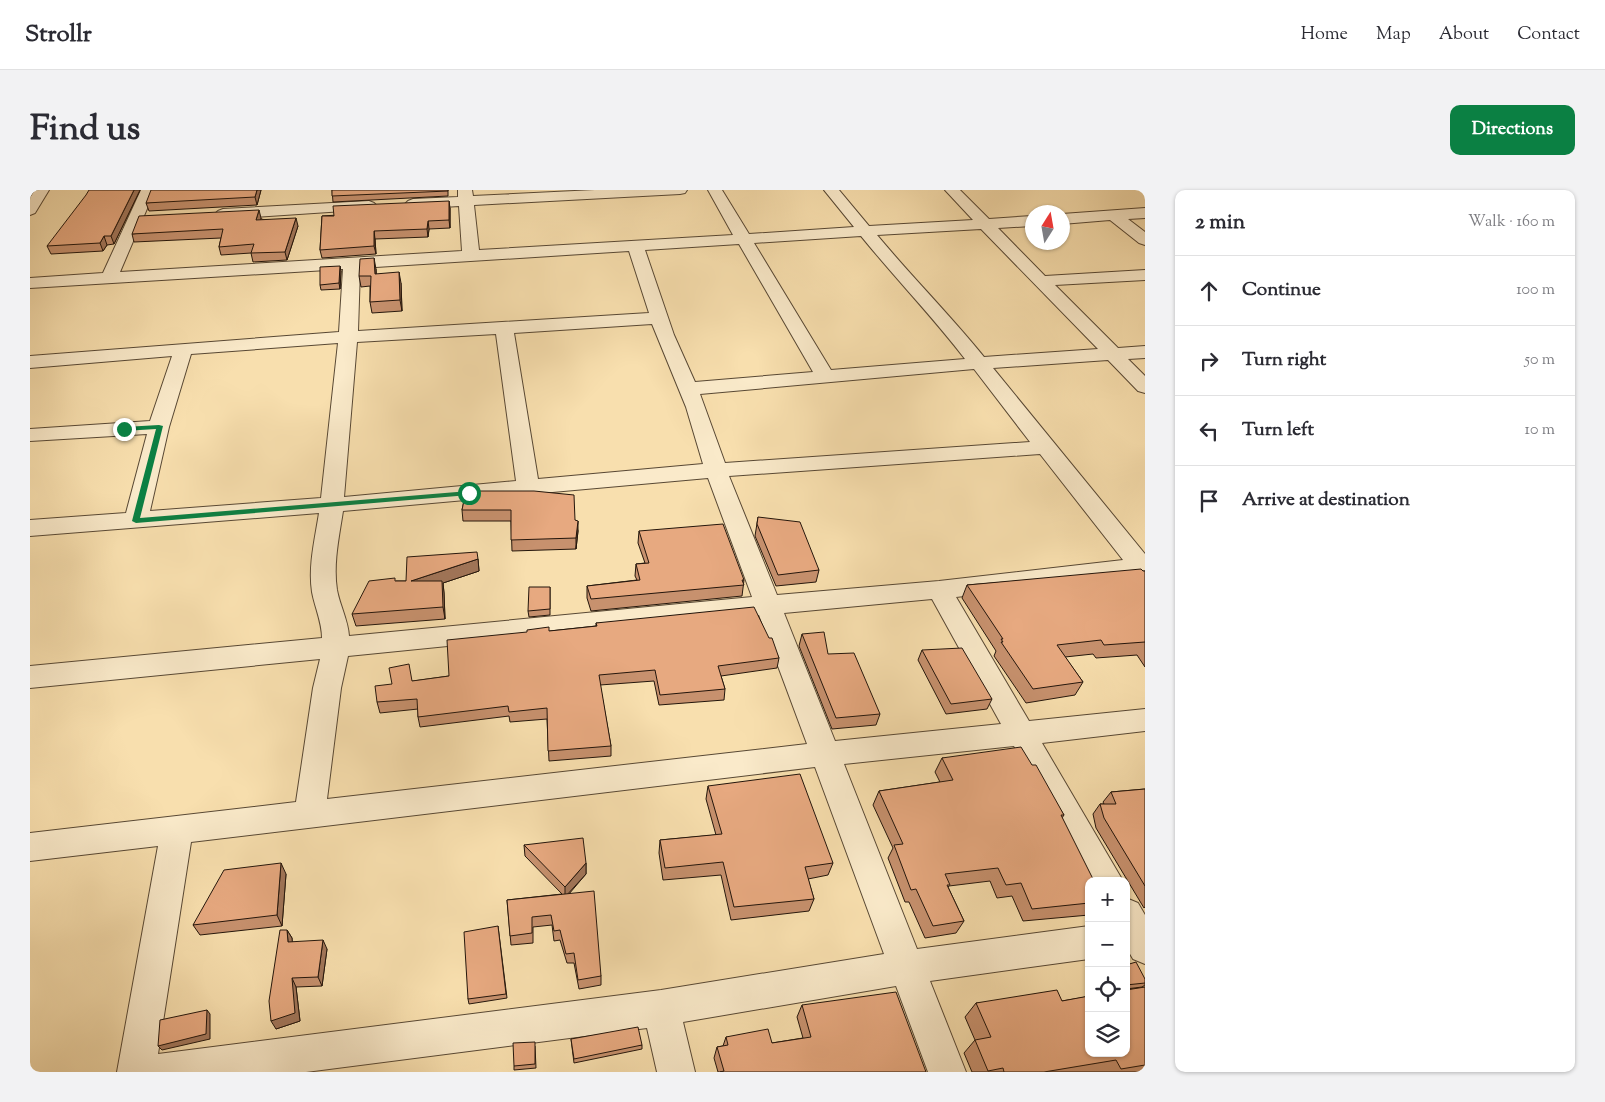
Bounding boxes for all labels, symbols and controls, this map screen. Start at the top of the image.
text: Strollr [25,18,92,52]
text: Home [1301,22,1348,48]
text: Map [1376,22,1411,48]
text: About [1439,22,1489,48]
text: Contact [1517,22,1580,48]
text: Find us [30,105,140,156]
button: Directions [1450,105,1575,155]
north arrow [1025,205,1070,250]
text: 2 min [1195,208,1245,238]
text: Walk · 160 m [1468,211,1555,234]
icon: ahead [1195,277,1223,305]
text: Continue [1242,277,1321,304]
text: 100 m [1516,279,1555,302]
icon: right [1195,347,1223,375]
text: Turn right [1242,347,1326,374]
text: 50 m [1524,349,1555,372]
icon: left [1195,417,1223,445]
text: Turn left [1242,417,1314,444]
route end [113,418,136,441]
text: 10 m [1525,419,1555,442]
route start [458,482,481,505]
icon: arrive [1195,487,1223,515]
text: Arrive at destination [1242,487,1410,514]
map controls [1085,877,1130,1057]
button: + [1085,877,1130,922]
button: − [1085,922,1130,967]
button: locate [1085,967,1130,1012]
button: layers [1085,1012,1130,1057]

